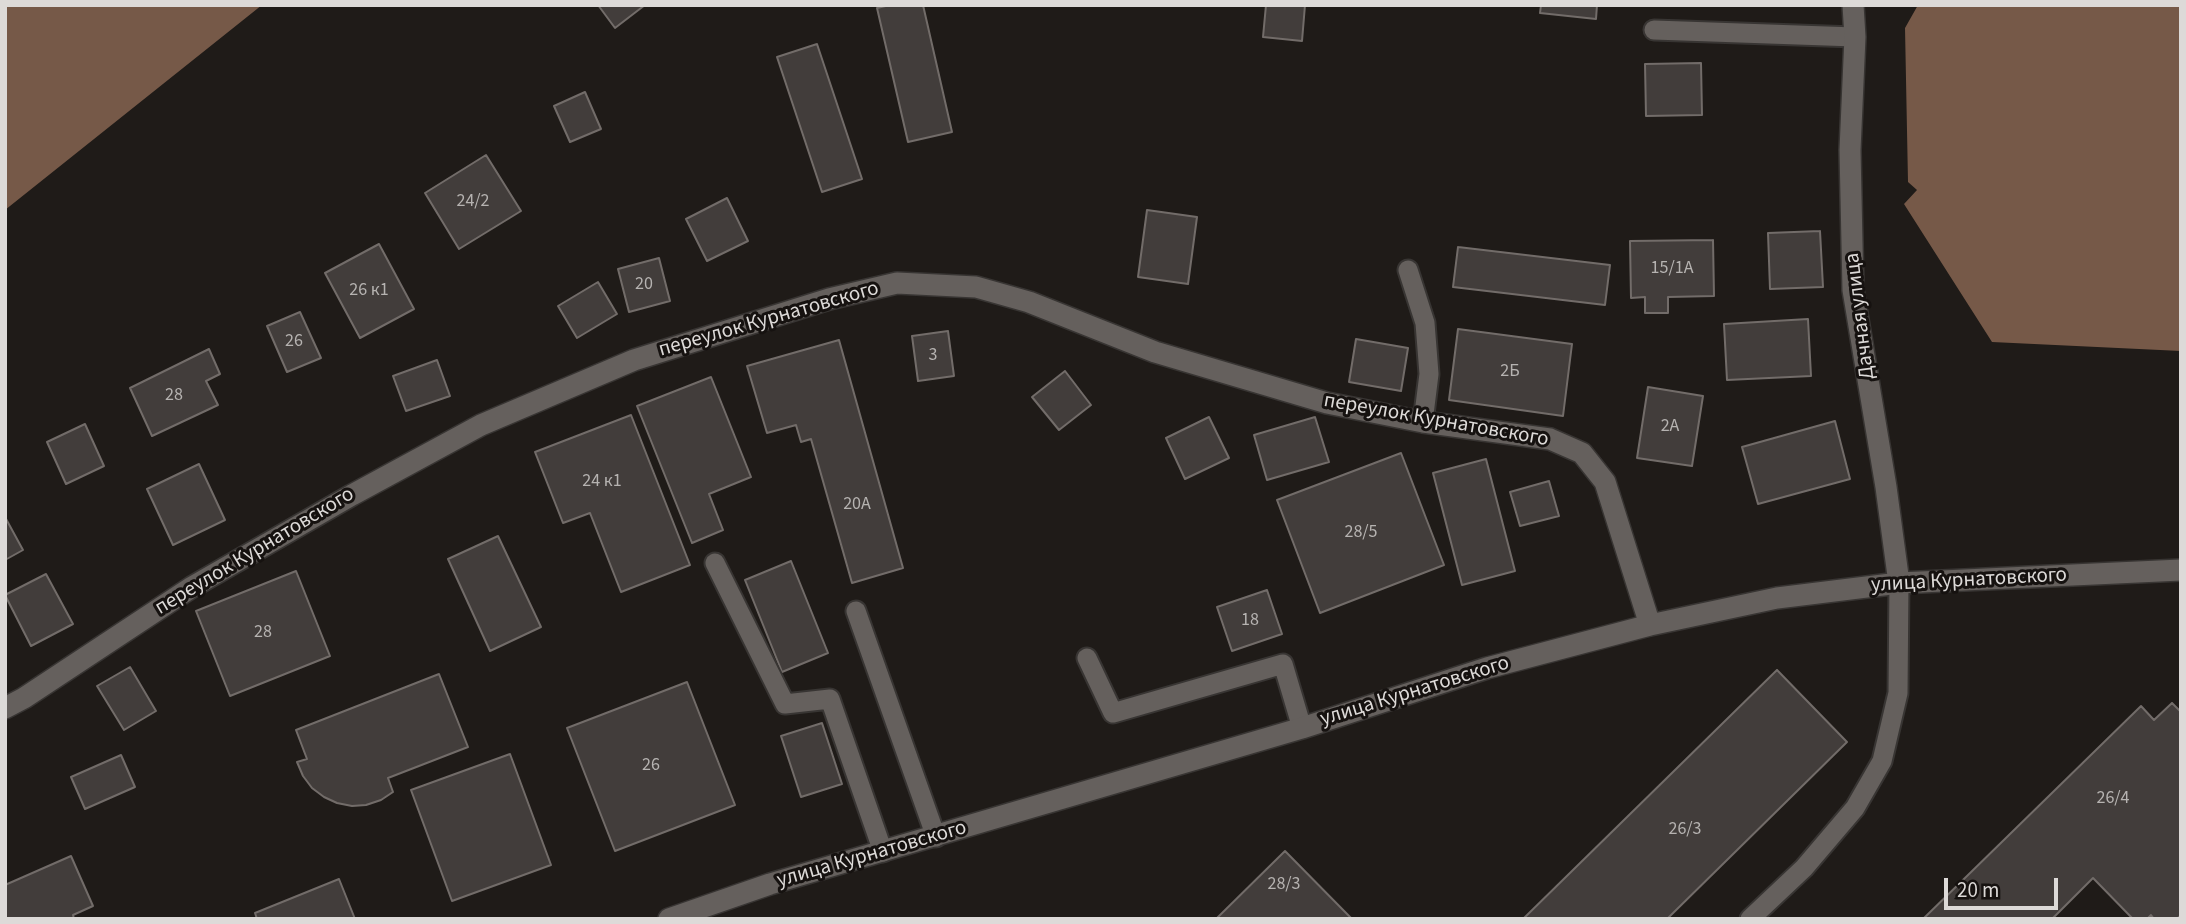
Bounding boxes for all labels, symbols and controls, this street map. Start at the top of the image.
house number: 24/2 [456,191,490,213]
street label: Дачная улица [1841,251,1881,381]
house number: 15/1А [1651,258,1693,280]
house number: 20 [635,274,653,296]
street label: переулок Курнатовского [656,276,882,364]
house number: 26 к1 [349,280,389,302]
house number: 26 [285,331,303,353]
house number: 3 [929,345,937,367]
house number: 2Б [1500,361,1520,383]
house number: 28 [165,385,183,407]
street label: переулок Курнатовского [1322,389,1550,453]
house number: 2А [1661,416,1679,438]
house number: 24 к1 [582,471,622,493]
street label: переулок Курнатовского [151,483,359,621]
house number: 20А [843,494,871,516]
house number: 28/5 [1344,522,1378,544]
street label: улица Курнатовского [1870,563,2068,599]
house number: 18 [1241,610,1259,632]
house number: 28 [254,622,272,644]
street label: улица Курнатовского [1318,651,1512,733]
house number: 26 [642,755,660,777]
house number: 26/4 [2096,788,2130,810]
street label: улица Курнатовского [774,816,970,894]
house number: 26/3 [1668,819,1702,841]
scale bar [1948,864,2062,908]
house number: 28/3 [1267,874,1301,896]
text: 20 m [1957,875,1999,905]

